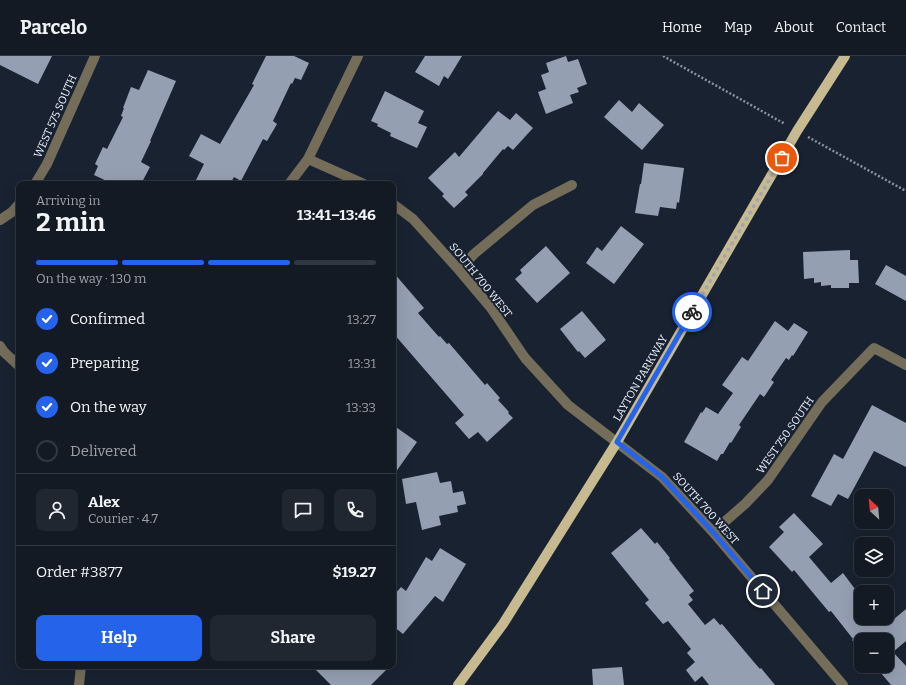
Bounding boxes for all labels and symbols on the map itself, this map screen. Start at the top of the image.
street label: WEST 575 SOUTH [31,72,80,160]
pin [765,141,799,175]
street label: SOUTH 700 WEST [447,240,515,321]
courier [672,292,712,332]
street label: LAYTON PARKWAY [610,332,671,424]
street label: WEST 750 SOUTH [754,394,817,476]
street label: SOUTH 700 WEST [670,470,742,547]
north arrow [854,489,894,529]
pin [746,574,780,608]

